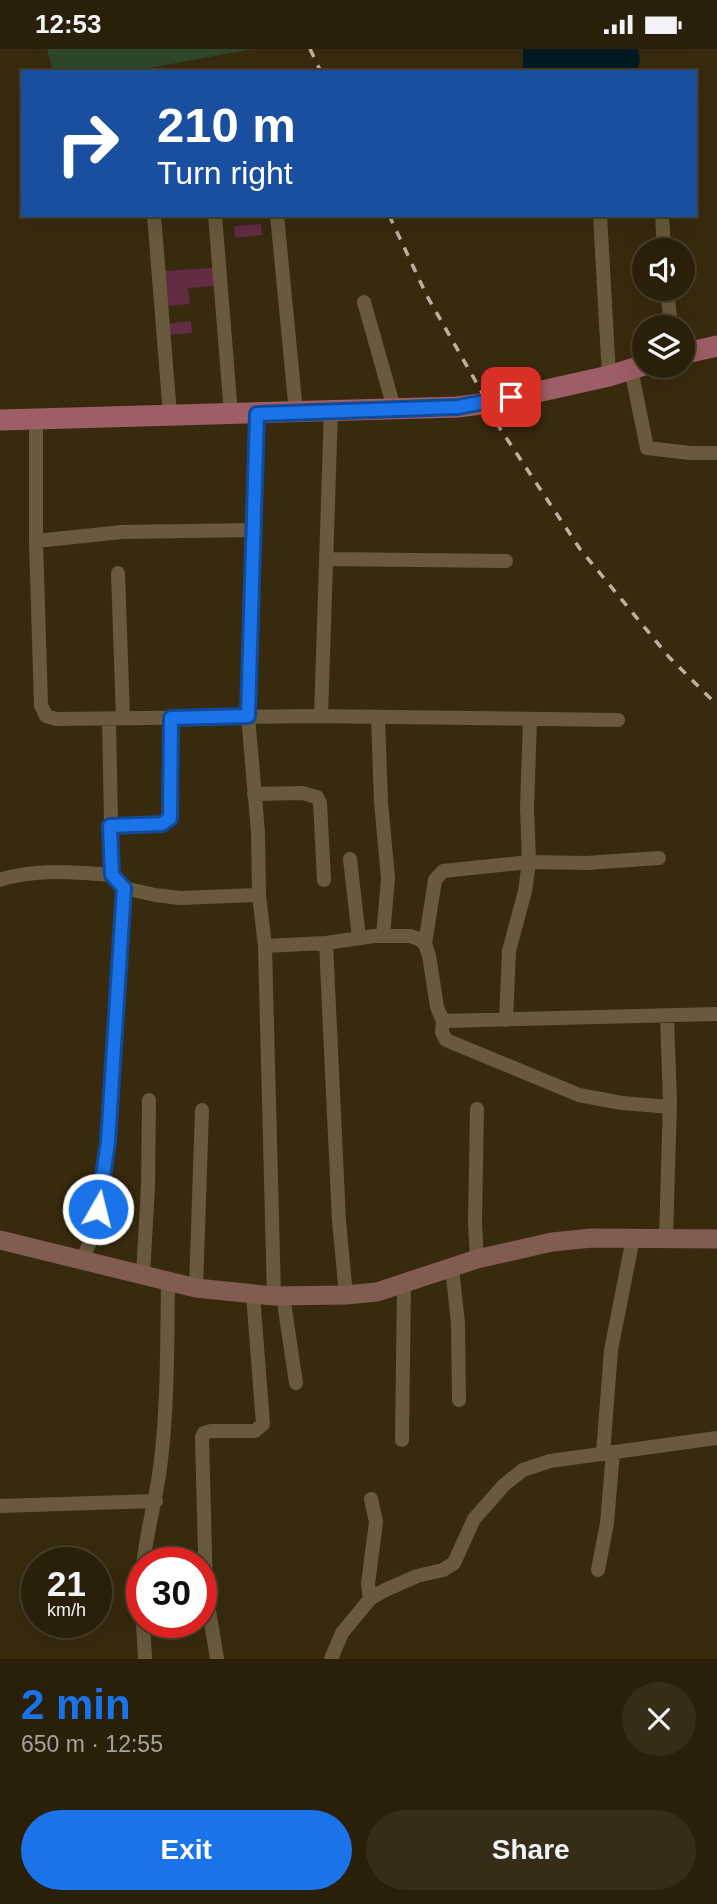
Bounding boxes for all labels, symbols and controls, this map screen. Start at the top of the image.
text: 12:53 [35,9,102,39]
icon: right [42,98,133,189]
text: 210 m [157,98,296,152]
text: Turn right [157,155,293,191]
map controls [632,238,695,378]
button: sound [632,238,695,301]
button: layers [632,315,695,378]
pin [481,367,541,427]
icon: arrive [492,378,530,416]
position arrow [61,1172,135,1246]
speed limit sign: 30 [126,1547,217,1638]
text: 21 [47,1564,86,1603]
text: km/h [47,1600,86,1620]
text: 2 min [21,1681,131,1728]
button: close [622,1682,696,1756]
text: 650 m · 12:55 [21,1731,163,1757]
button: Exit [21,1810,352,1890]
button: Share [366,1810,696,1890]

